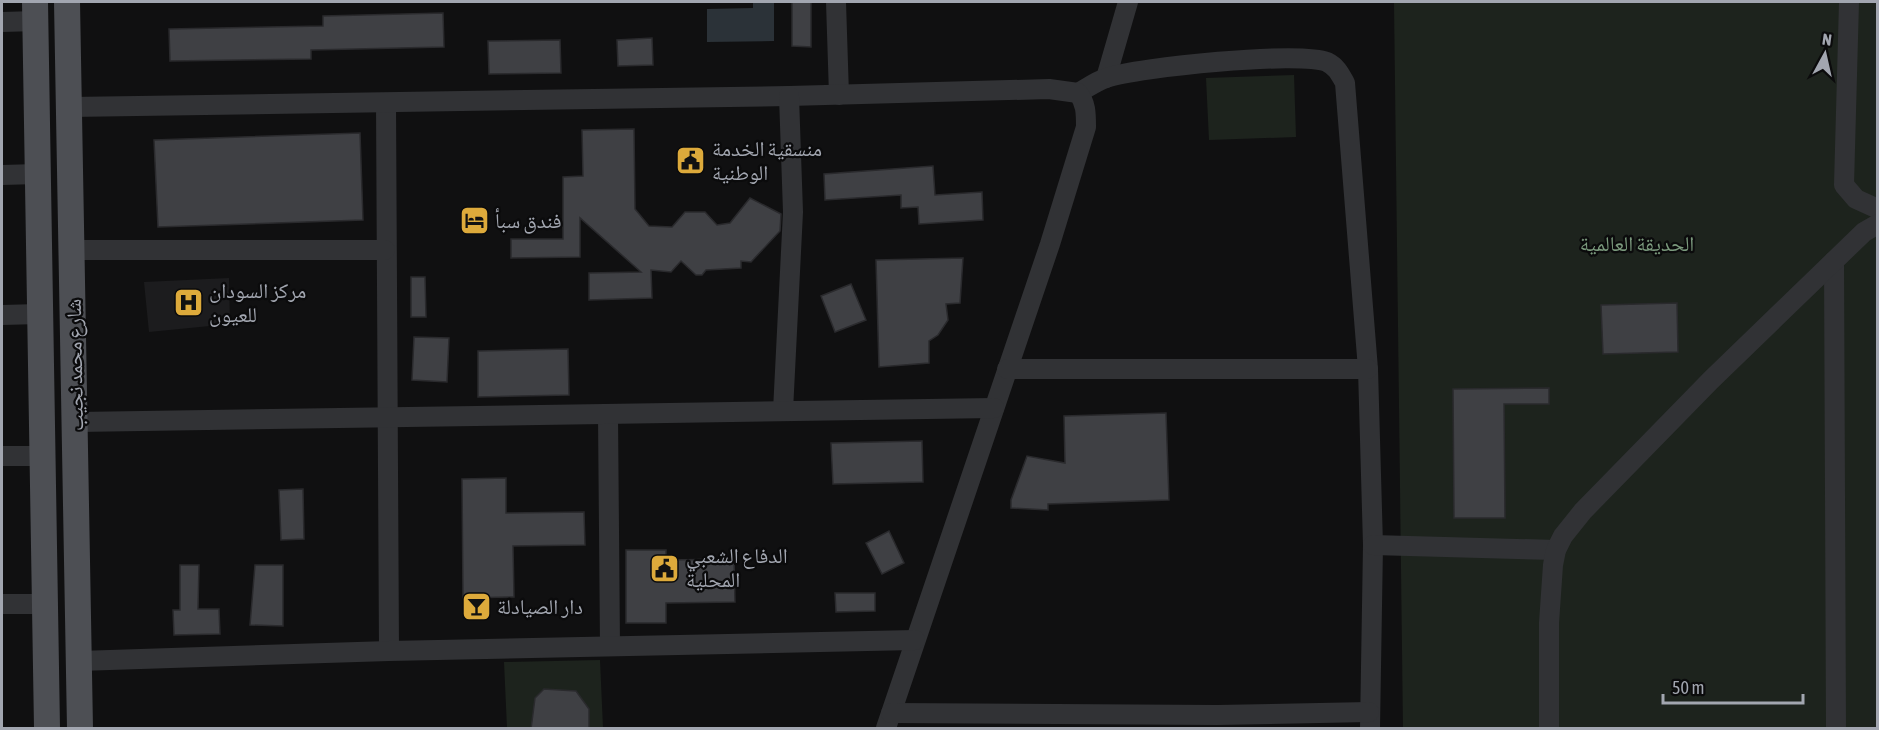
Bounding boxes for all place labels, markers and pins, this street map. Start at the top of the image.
place label: منسقية الخدمة الوطنية [712,136,822,184]
public building icon: منسقية الخدمة الوطنية [675,145,707,177]
hotel icon: فندق سبأ [458,205,490,237]
place label: فندق سبأ [495,208,562,234]
place label: مركز السودان للعيون [209,278,306,327]
hospital icon: مركز السودان للعيون [172,287,204,319]
place label: الدفاع الشعبي المحلية [686,543,788,591]
public building icon: الدفاع الشعبي المحلية [649,552,681,584]
bar icon: دار الصيادلة [460,591,492,623]
place label: دار الصيادلة [497,594,583,618]

